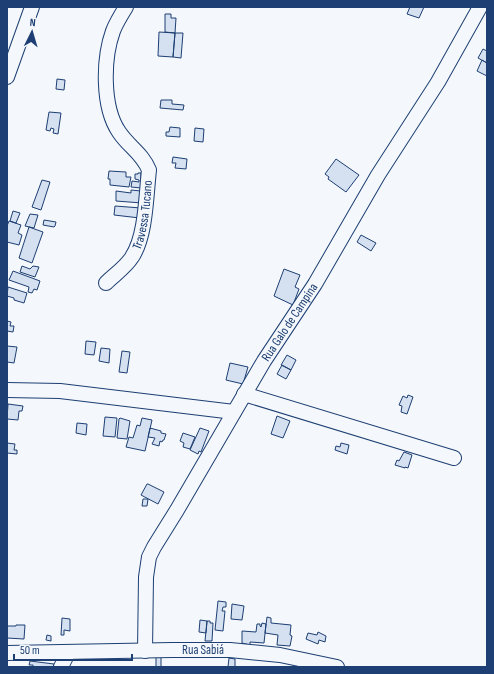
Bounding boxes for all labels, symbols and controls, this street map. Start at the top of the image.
north arrow [12,12,52,52]
text: N [29,16,36,29]
street label: Travessa Tucano [129,179,156,252]
street label: Rua Galo de Campina [258,280,321,364]
scale bar [14,636,132,662]
street label: Rua Sabiá [182,642,224,658]
text: 50 m [20,643,40,658]

